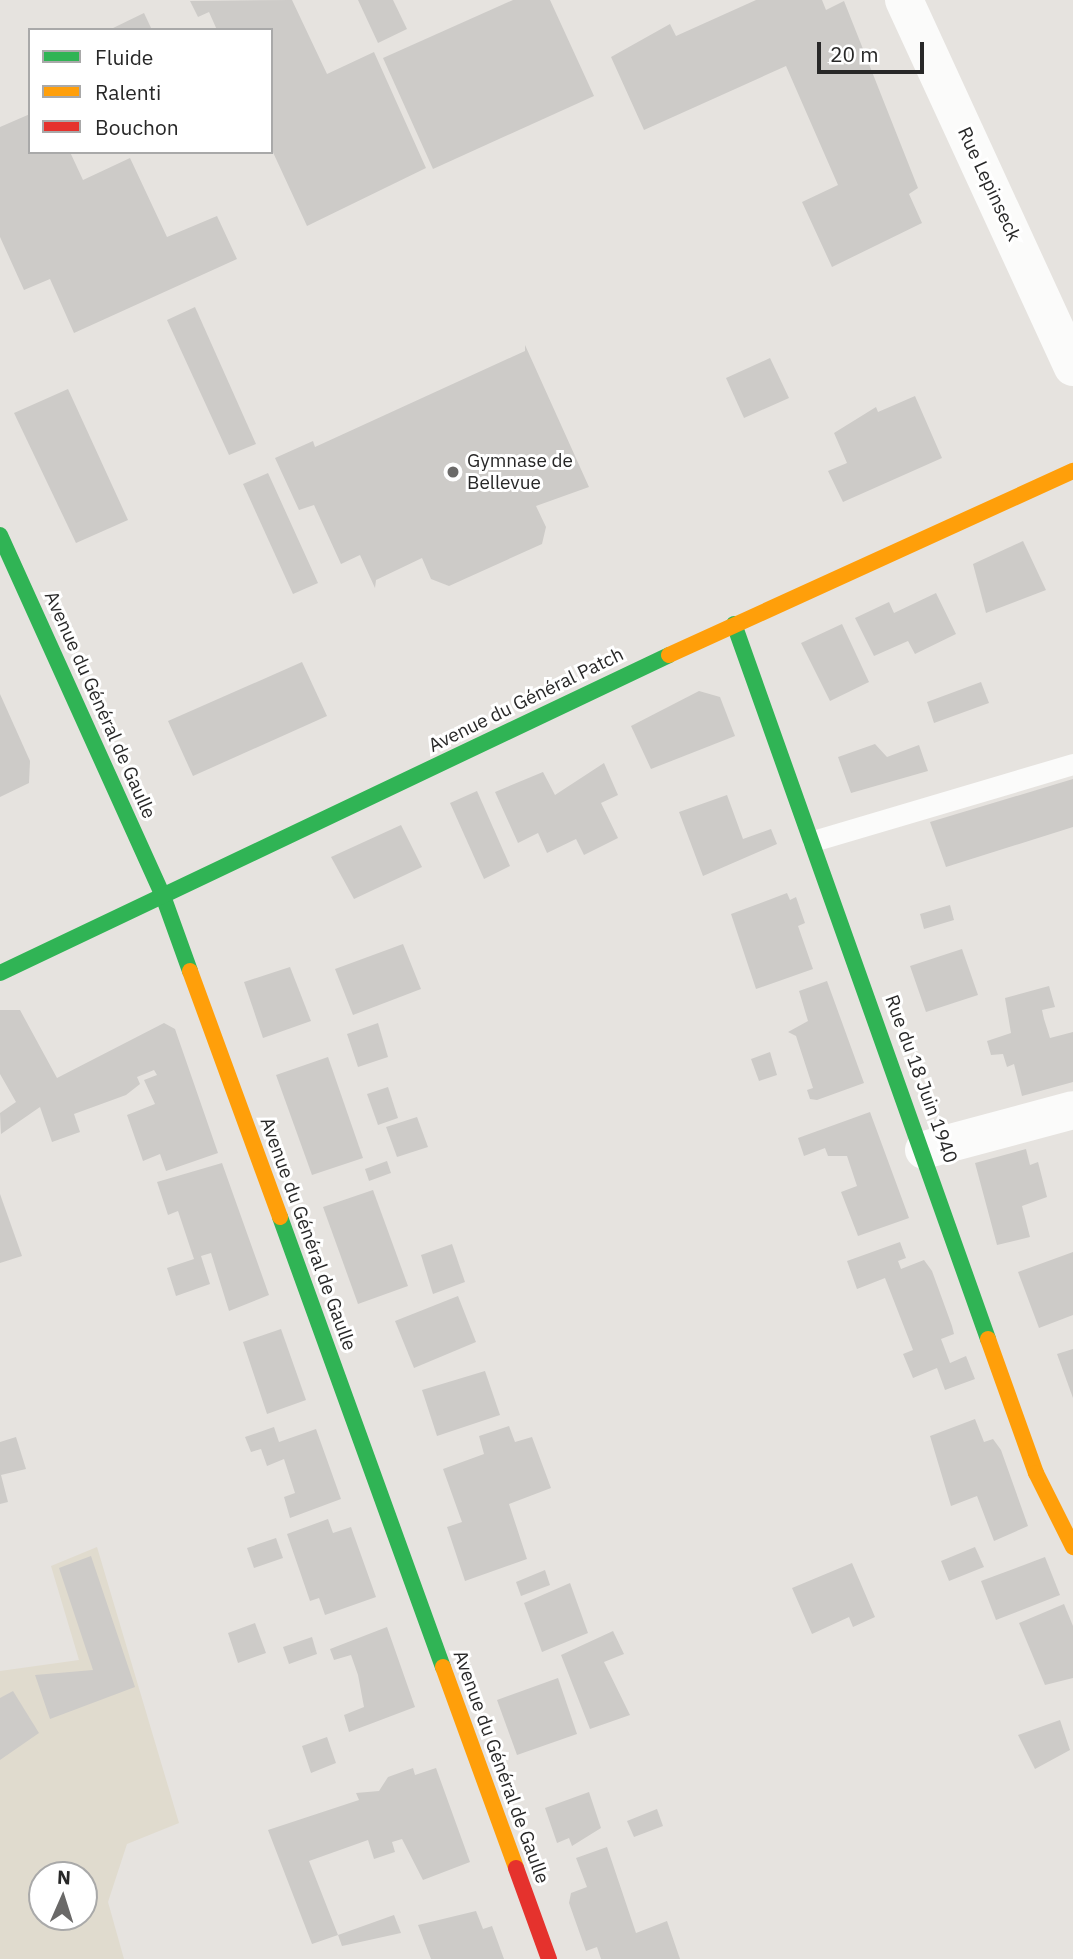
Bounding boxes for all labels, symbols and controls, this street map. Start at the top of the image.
legend [28,28,273,154]
scale bar [821,28,928,72]
text: 20 m [830,40,879,68]
text: Fluide [95,43,153,71]
text: Ralenti [95,78,161,106]
text: Bouchon [95,113,179,141]
street label: Rue Lepinseck [953,123,1025,245]
place label: Gymnase de Bellevue [467,450,573,494]
marker: Gymnase de Bellevue [445,464,461,480]
street label: Avenue du Général de Gaulle [39,588,161,822]
street label: Avenue du Général Patch [425,643,627,757]
street label: Rue du 18 Juin 1940 [880,992,962,1166]
street label: Avenue du Général de Gaulle [255,1114,361,1354]
street label: Avenue du Général de Gaulle [448,1647,554,1887]
north arrow [28,1861,98,1931]
text: N [56,1865,71,1889]

